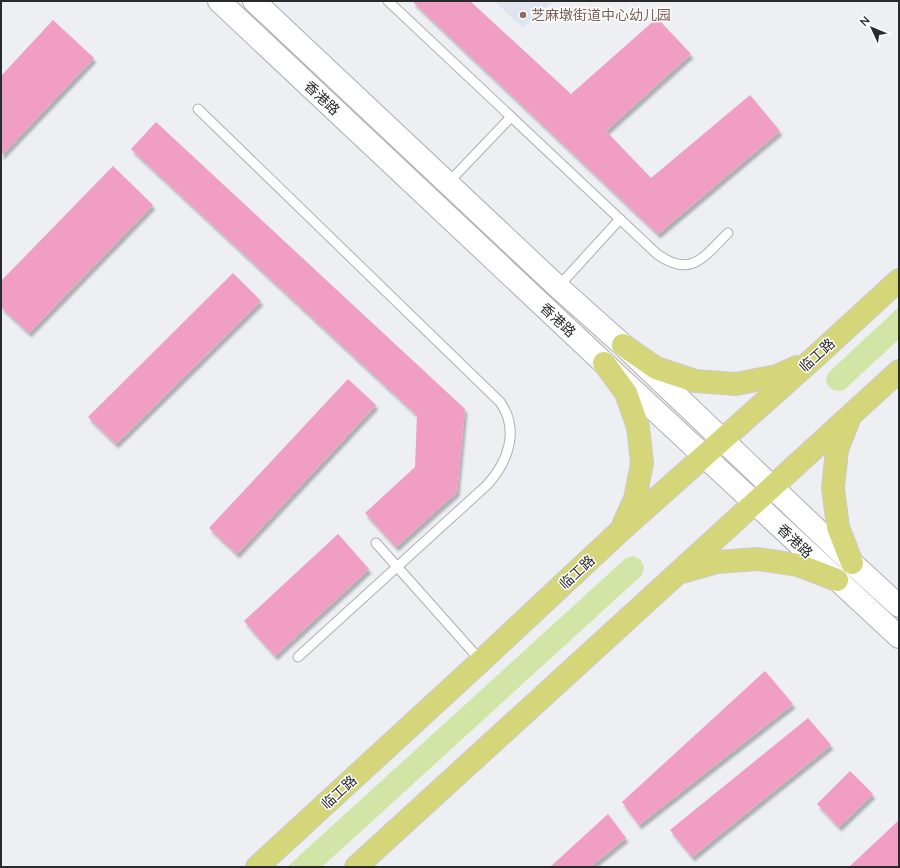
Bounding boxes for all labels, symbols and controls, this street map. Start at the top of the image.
place label: 芝麻墩街道中心幼儿园 [531,6,671,23]
north arrow [852,8,892,48]
marker: 芝麻墩街道中心幼儿园 [518,10,528,20]
text: N [857,13,872,28]
street label: 香港路 [301,77,343,118]
street label: 香港路 [537,299,579,340]
street label: 临工路 [795,334,838,375]
street label: 香港路 [774,520,816,561]
street label: 临工路 [556,551,598,592]
street label: 临工路 [318,771,360,812]

